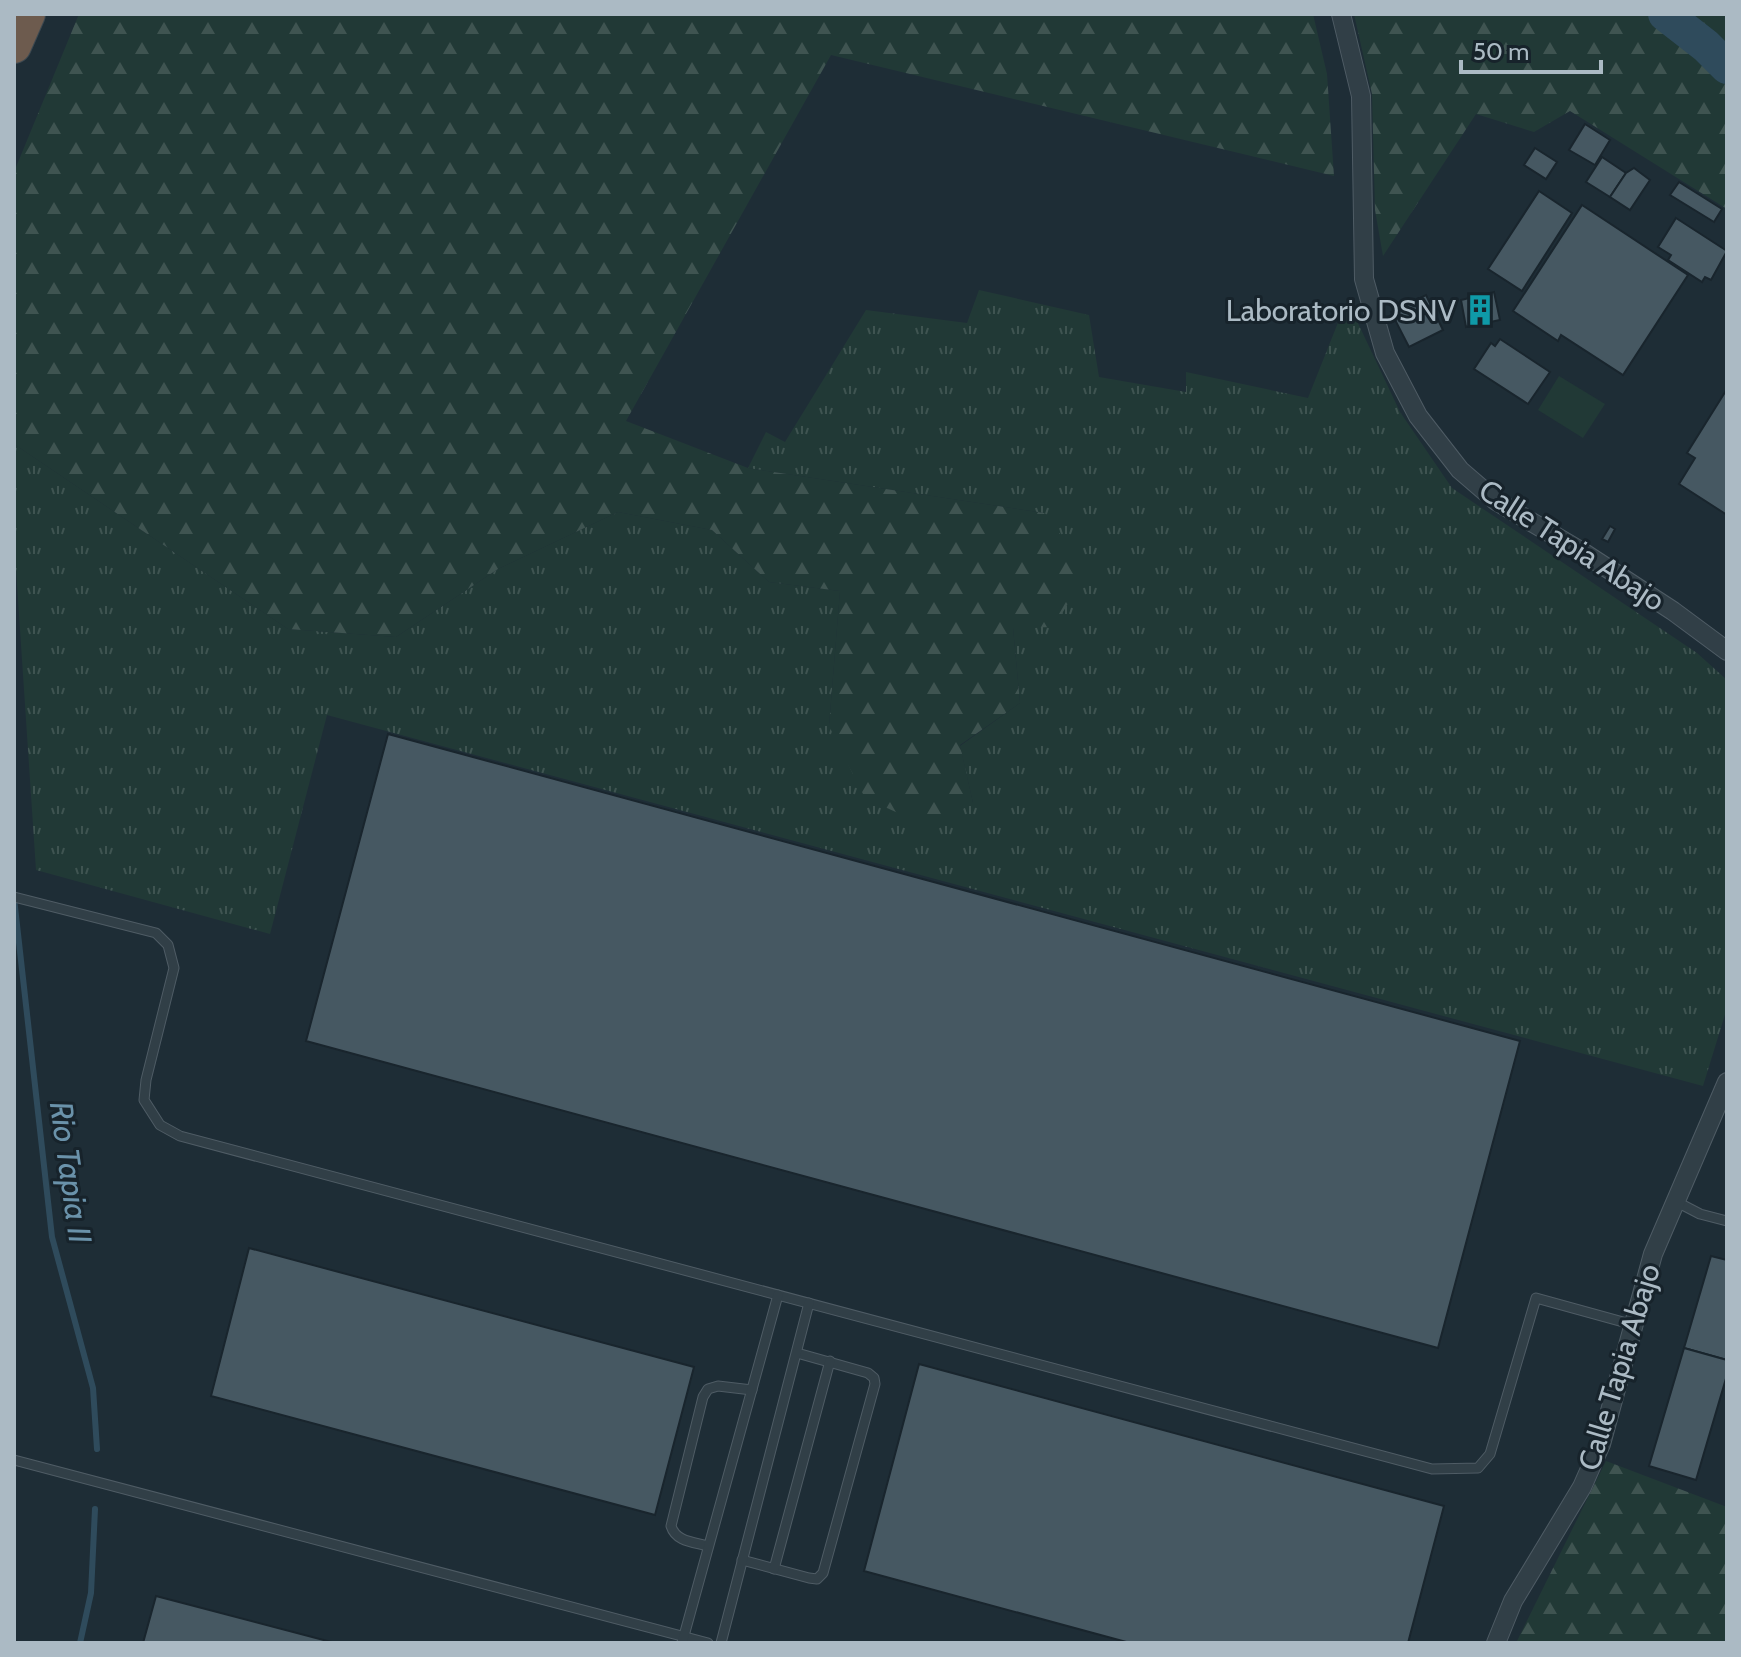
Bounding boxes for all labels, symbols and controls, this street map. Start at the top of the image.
scale bar [1461,24,1601,74]
text: 50 m [1473,37,1529,66]
place label: Laboratorio DSNV [1226,292,1457,329]
building icon: Laboratorio DSNV [1463,293,1497,327]
street label: Calle Tapia Abajo [1472,471,1672,619]
water label: Rio Tapia II [42,1099,100,1245]
street label: Calle Tapia Abajo [1570,1259,1668,1475]

